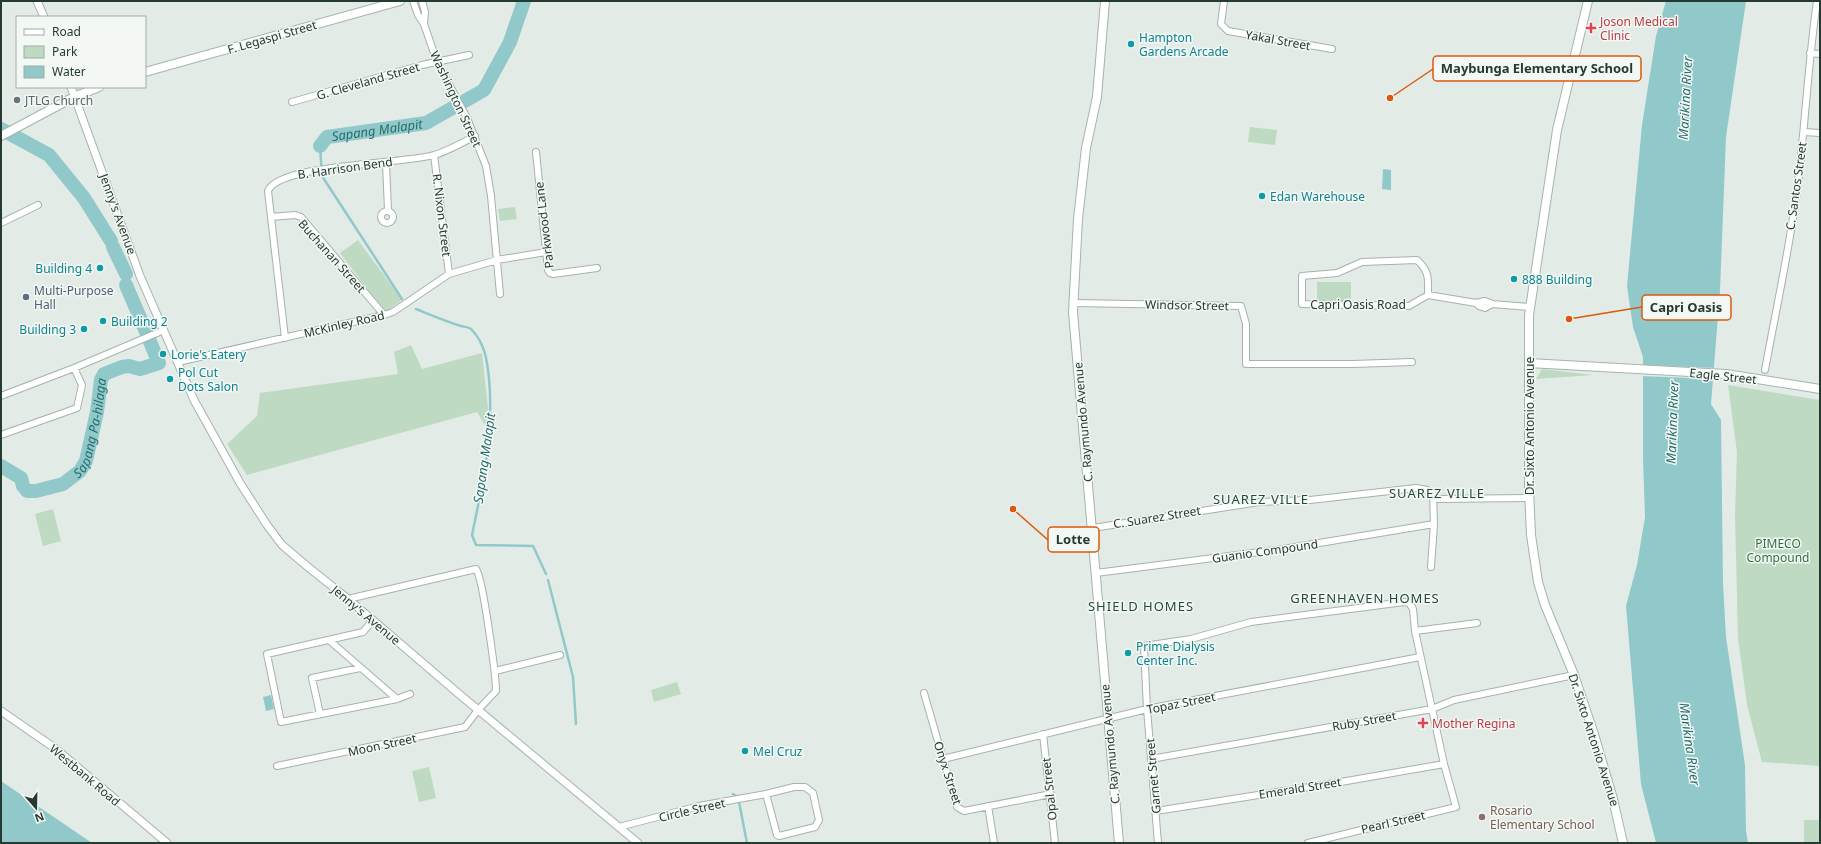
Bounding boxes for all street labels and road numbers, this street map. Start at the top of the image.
street label: F. Legaspi Street [225,16,319,58]
street label: Yakal Street [1244,26,1313,54]
street label: Washington Street [426,48,486,150]
street label: G. Cleveland Street [315,58,422,104]
street label: C. Santos Street [1781,140,1811,231]
street label: B. Harrison Bend [297,153,393,183]
street label: Jenny's Avenue [95,170,141,257]
street label: R. Nixon Street [428,173,456,258]
street label: Parkwood Lane [530,181,558,269]
street label: Buchanan Street [294,216,370,297]
street label: Windsor Street [1145,296,1230,314]
street label: Capri Oasis Road [1310,296,1406,313]
street label: McKinley Road [302,306,386,342]
street label: Dr. Sixto Antonio Avenue [1521,356,1538,495]
street label: C. Raymundo Avenue [1069,361,1097,483]
street label: Eagle Street [1689,364,1758,388]
street label: C. Suarez Street [1112,502,1203,532]
street label: Guanio Compound [1211,535,1319,567]
street label: Jenny's Avenue [327,581,404,649]
street label: Dr. Sixto Antonio Avenue [1565,671,1624,809]
street label: C. Raymundo Avenue [1096,683,1124,805]
street label: Topaz Street [1145,688,1217,718]
street label: Ruby Street [1331,707,1398,735]
street label: Moon Street [346,729,418,761]
street label: Garnet Street [1141,737,1165,814]
street label: Onyx Street [930,739,966,808]
street label: Westbank Road [46,740,124,810]
street label: Opal Street [1037,756,1061,821]
street label: Emerald Street [1258,773,1343,803]
street label: Circle Street [657,794,728,826]
street label: Pearl Street [1359,806,1427,838]

